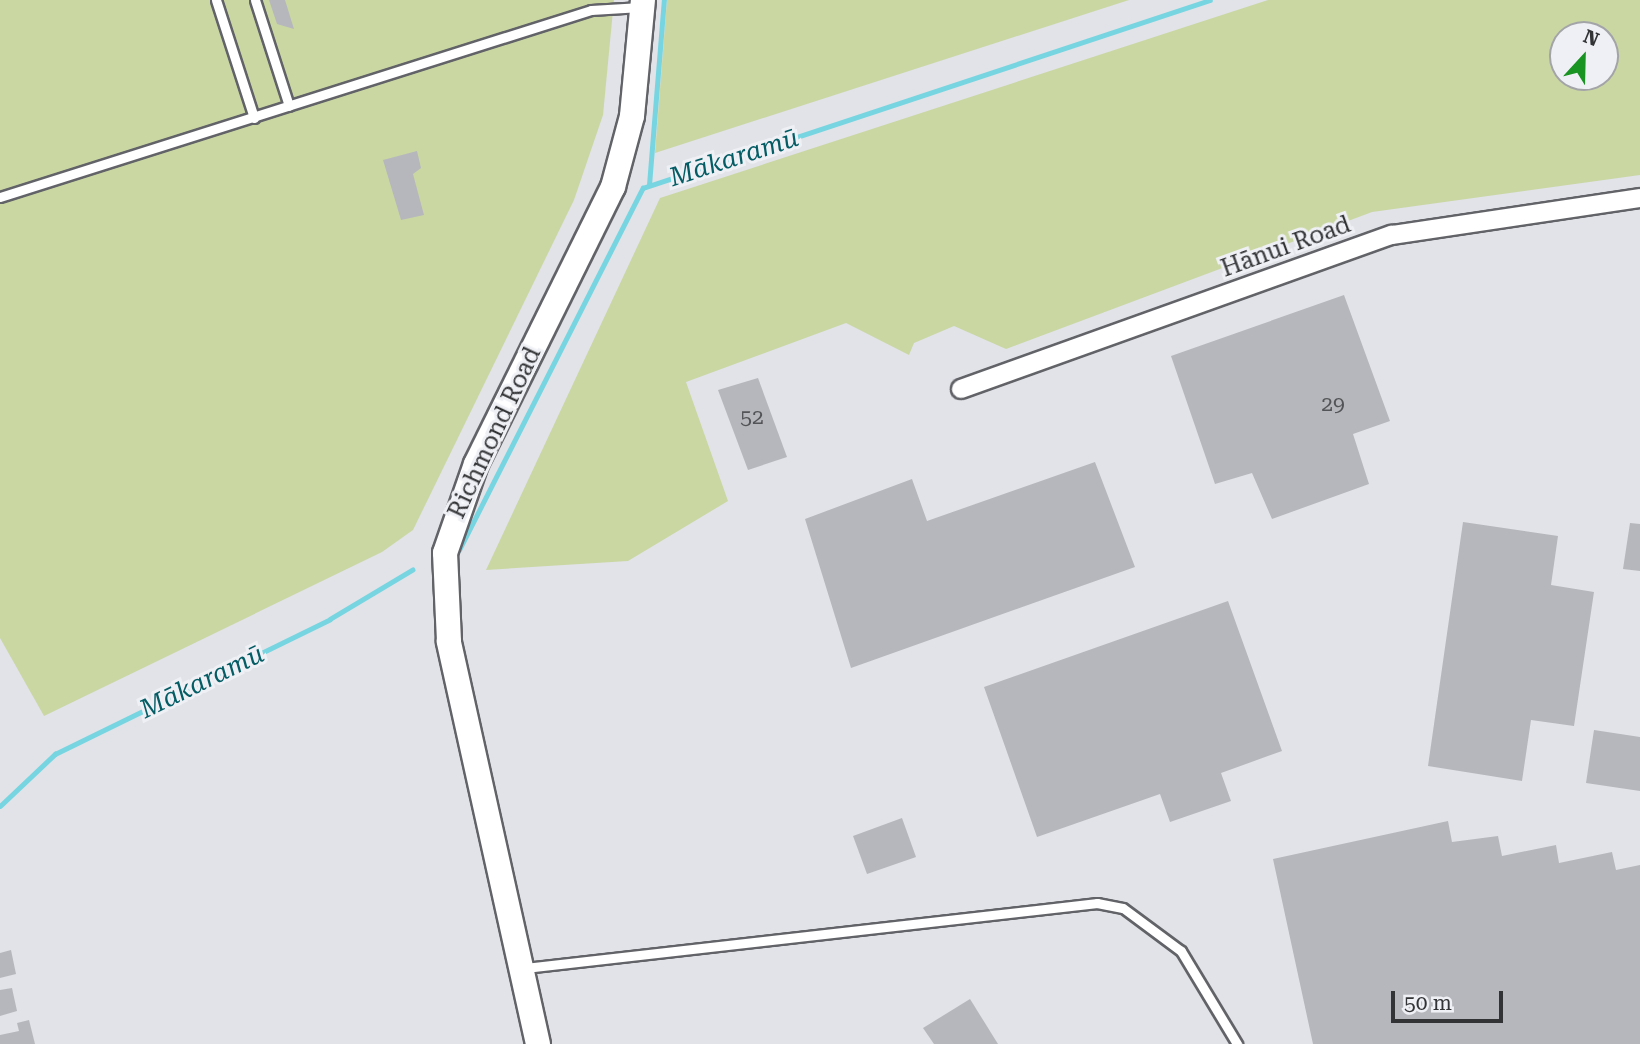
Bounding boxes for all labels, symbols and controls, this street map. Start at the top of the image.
north arrow [1549,21,1619,91]
text: N [1580,25,1602,51]
water label: Mākaramū [665,122,803,194]
street label: Hānui Road [1217,210,1355,284]
street label: Richmond Road [443,343,547,523]
house number: 29 [1321,391,1345,417]
house number: 52 [740,404,764,430]
water label: Mākaramū [135,639,269,725]
scale bar [1395,978,1507,1022]
text: 50 m [1404,991,1452,1015]

